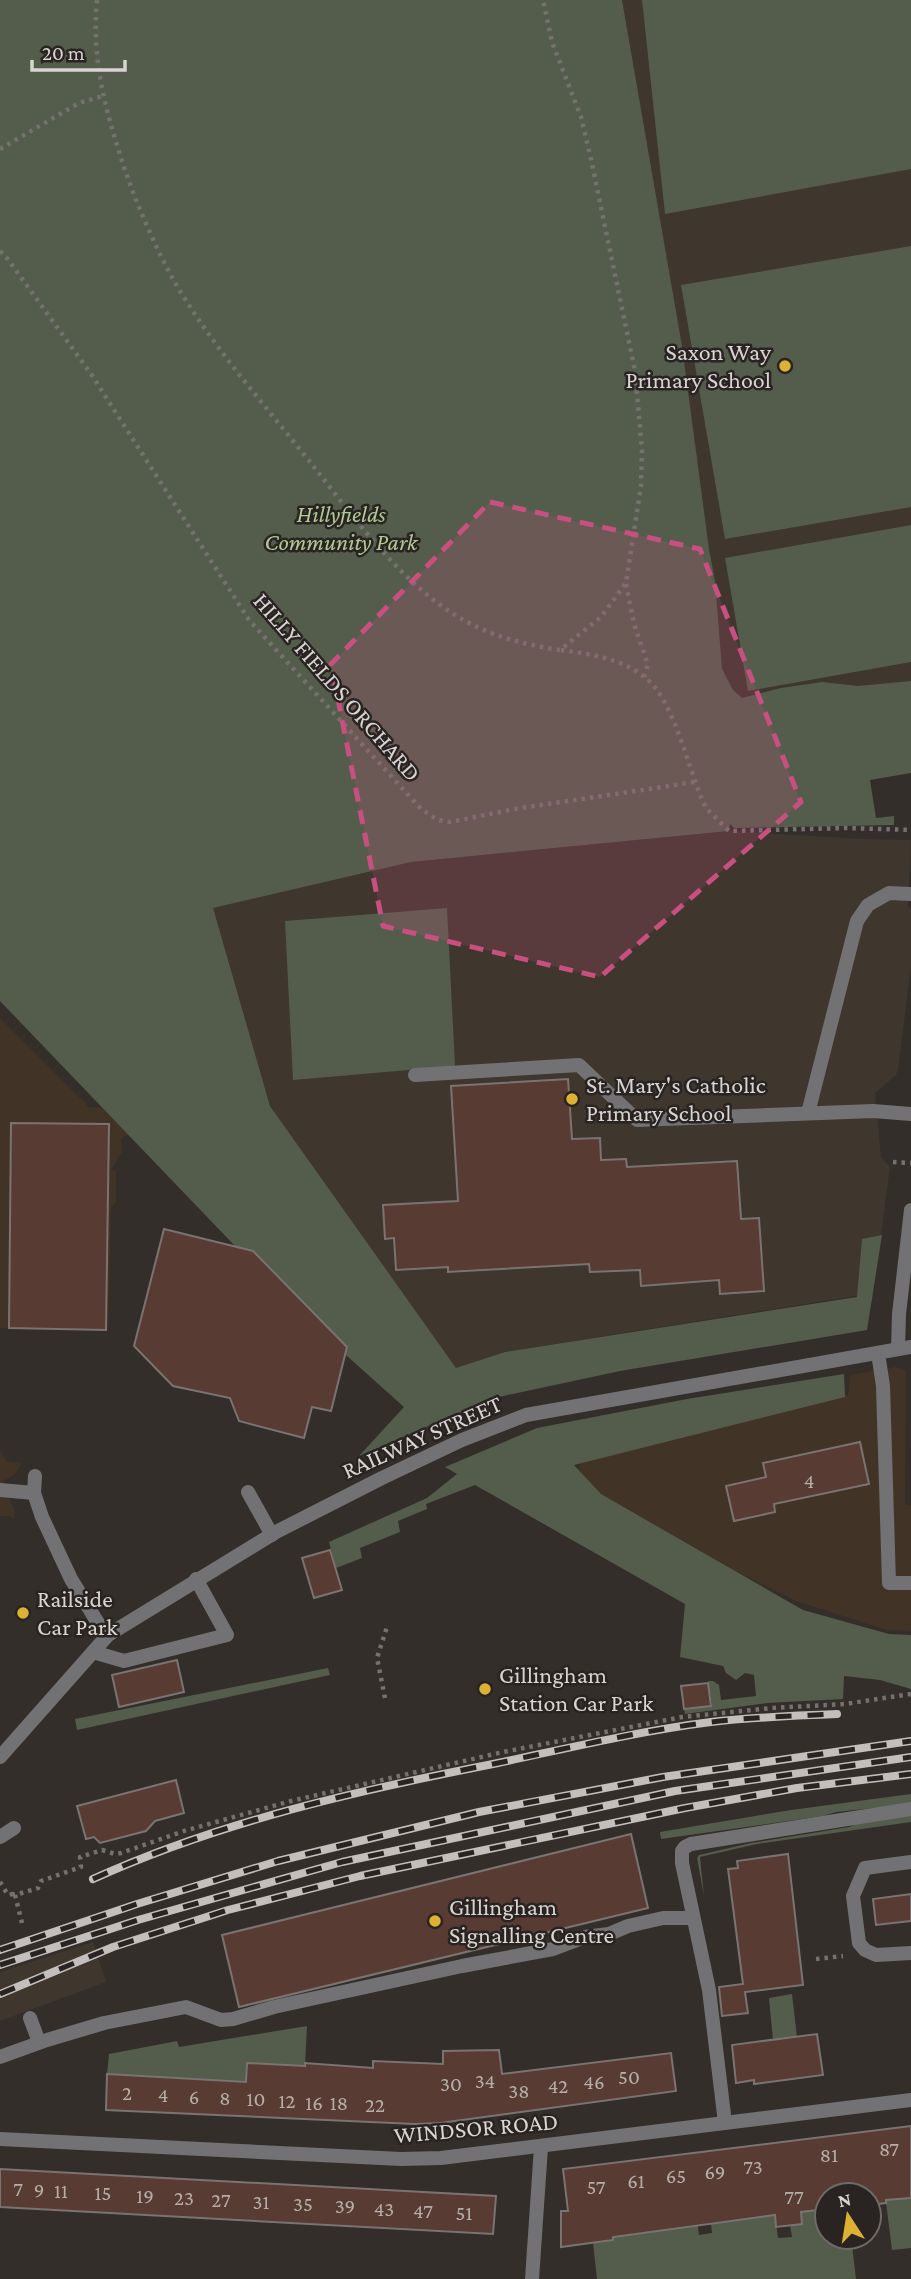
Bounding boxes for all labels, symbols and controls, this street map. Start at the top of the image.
scale bar [32,28,124,72]
text: 20 m [42,41,85,65]
place label: Saxon Way Primary School [626,338,772,393]
marker: Saxon Way Primary School [777,358,793,374]
park label: Hillyfields Community Park [264,500,419,555]
street label: HILLY FIELDS ORCHARD [248,587,427,786]
place label: St. Mary's Catholic Primary School [586,1071,766,1126]
marker: St. Mary's Catholic Primary School [564,1091,580,1107]
street label: RAILWAY STREET [338,1389,506,1484]
house number: 4 [804,1469,814,1493]
place label: Railside Car Park [37,1585,118,1640]
marker: Railside Car Park [15,1605,31,1621]
place label: Gillingham Station Car Park [499,1661,654,1716]
marker: Gillingham Station Car Park [477,1681,493,1697]
place label: Gillingham Signalling Centre [449,1893,614,1948]
marker: Gillingham Signalling Centre [427,1913,443,1929]
house number: 50 [618,2065,640,2089]
house number: 34 [475,2069,495,2093]
house number: 46 [583,2070,605,2094]
house number: 30 [440,2072,462,2096]
house number: 42 [548,2074,568,2098]
house number: 38 [508,2079,530,2103]
house number: 2 [122,2081,132,2105]
house number: 4 [158,2083,168,2107]
house number: 6 [189,2085,199,2109]
house number: 8 [219,2086,231,2110]
house number: 10 [247,2087,265,2111]
house number: 12 [279,2089,295,2113]
house number: 16 [305,2091,323,2115]
house number: 18 [330,2091,348,2115]
house number: 22 [365,2093,385,2117]
street label: WINDSOR ROAD [393,2107,559,2148]
house number: 87 [879,2137,899,2161]
house number: 81 [820,2143,838,2167]
house number: 73 [743,2155,763,2179]
house number: 69 [705,2160,725,2184]
house number: 65 [666,2164,686,2188]
house number: 61 [627,2169,645,2193]
house number: 57 [587,2175,606,2199]
house number: 7 [13,2177,23,2201]
house number: 9 [34,2178,44,2202]
house number: 11 [54,2179,68,2203]
house number: 15 [95,2181,111,2205]
north arrow [813,2181,883,2251]
house number: 19 [136,2184,154,2208]
house number: 77 [784,2185,804,2209]
house number: 23 [174,2186,194,2210]
house number: 27 [211,2188,231,2212]
text: N [836,2188,853,2211]
house number: 31 [253,2190,269,2214]
house number: 35 [293,2192,313,2216]
house number: 39 [335,2194,355,2218]
house number: 43 [374,2197,394,2221]
house number: 47 [413,2199,433,2223]
house number: 51 [456,2201,472,2225]

